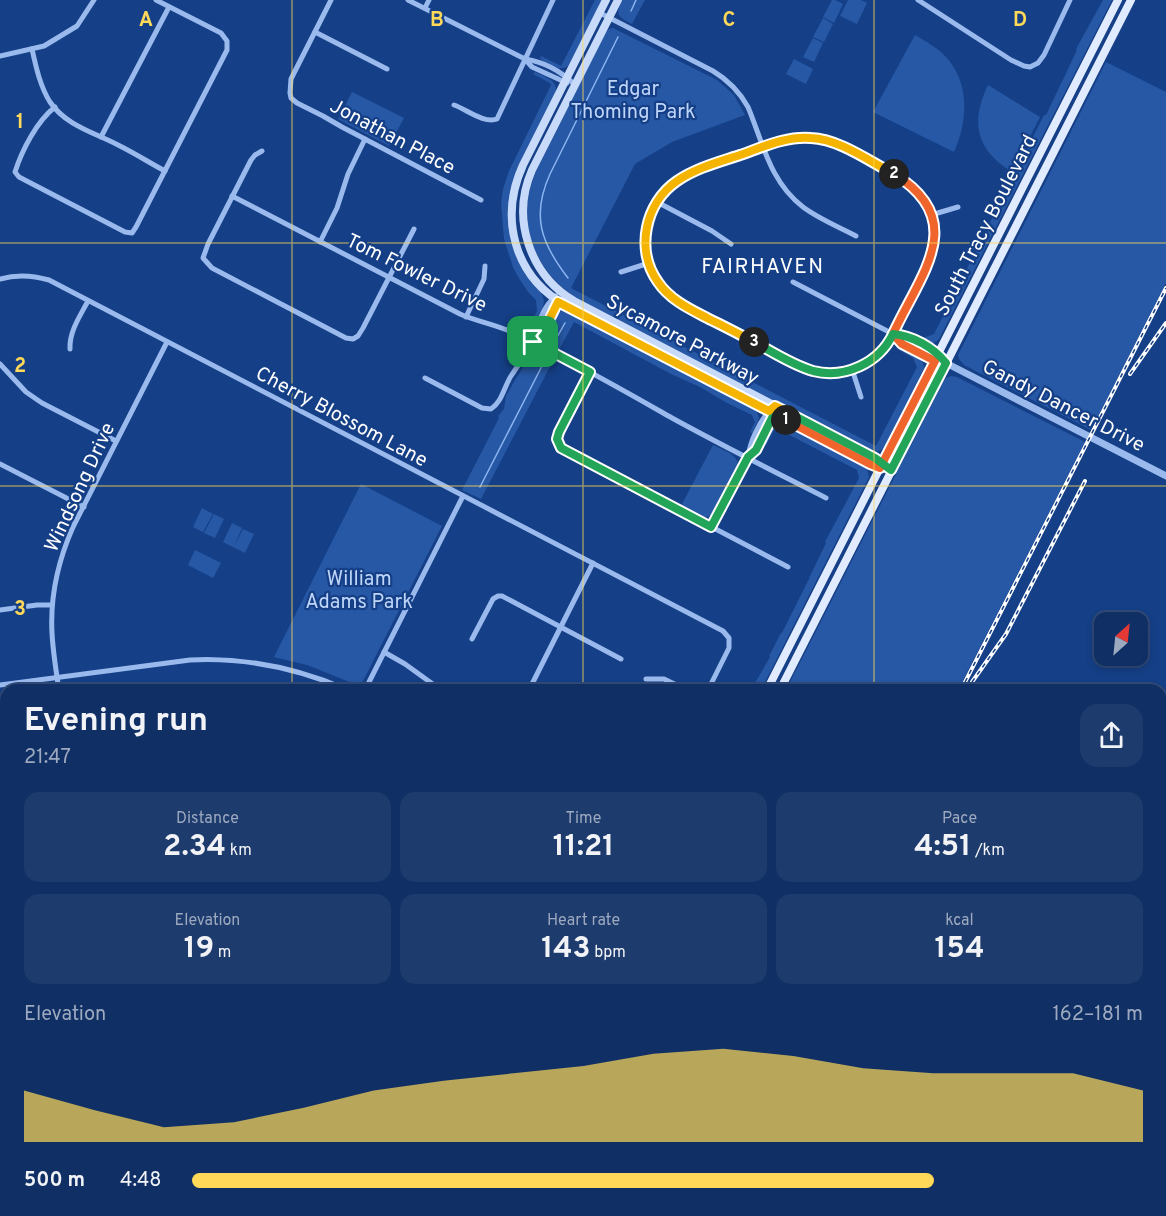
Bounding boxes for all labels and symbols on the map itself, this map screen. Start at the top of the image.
text: A [139,8,153,34]
text: B [430,8,444,34]
text: C [723,8,735,34]
text: D [1013,8,1027,34]
park label: Edgar Thoming Park [570,77,696,126]
street label: Jonathan Place [325,94,459,182]
text: 1 [16,110,24,136]
street label: South Tracy Boulevard [930,131,1044,321]
pin: 2 [879,159,909,189]
street label: Tom Fowler Drive [341,228,491,319]
district label: FAIRHAVEN [701,254,825,281]
street label: Sycamore Parkway [601,289,763,392]
pin [507,316,558,367]
pin: 3 [739,327,769,357]
text: 2 [14,354,26,380]
street label: Gandy Dancer Drive [977,355,1149,459]
street label: Cherry Blossom Lane [251,361,432,474]
pin: 1 [771,405,801,435]
street label: Windsong Drive [39,419,122,557]
park label: William Adams Park [305,567,413,616]
text: 3 [14,597,26,623]
north arrow [1094,612,1148,666]

